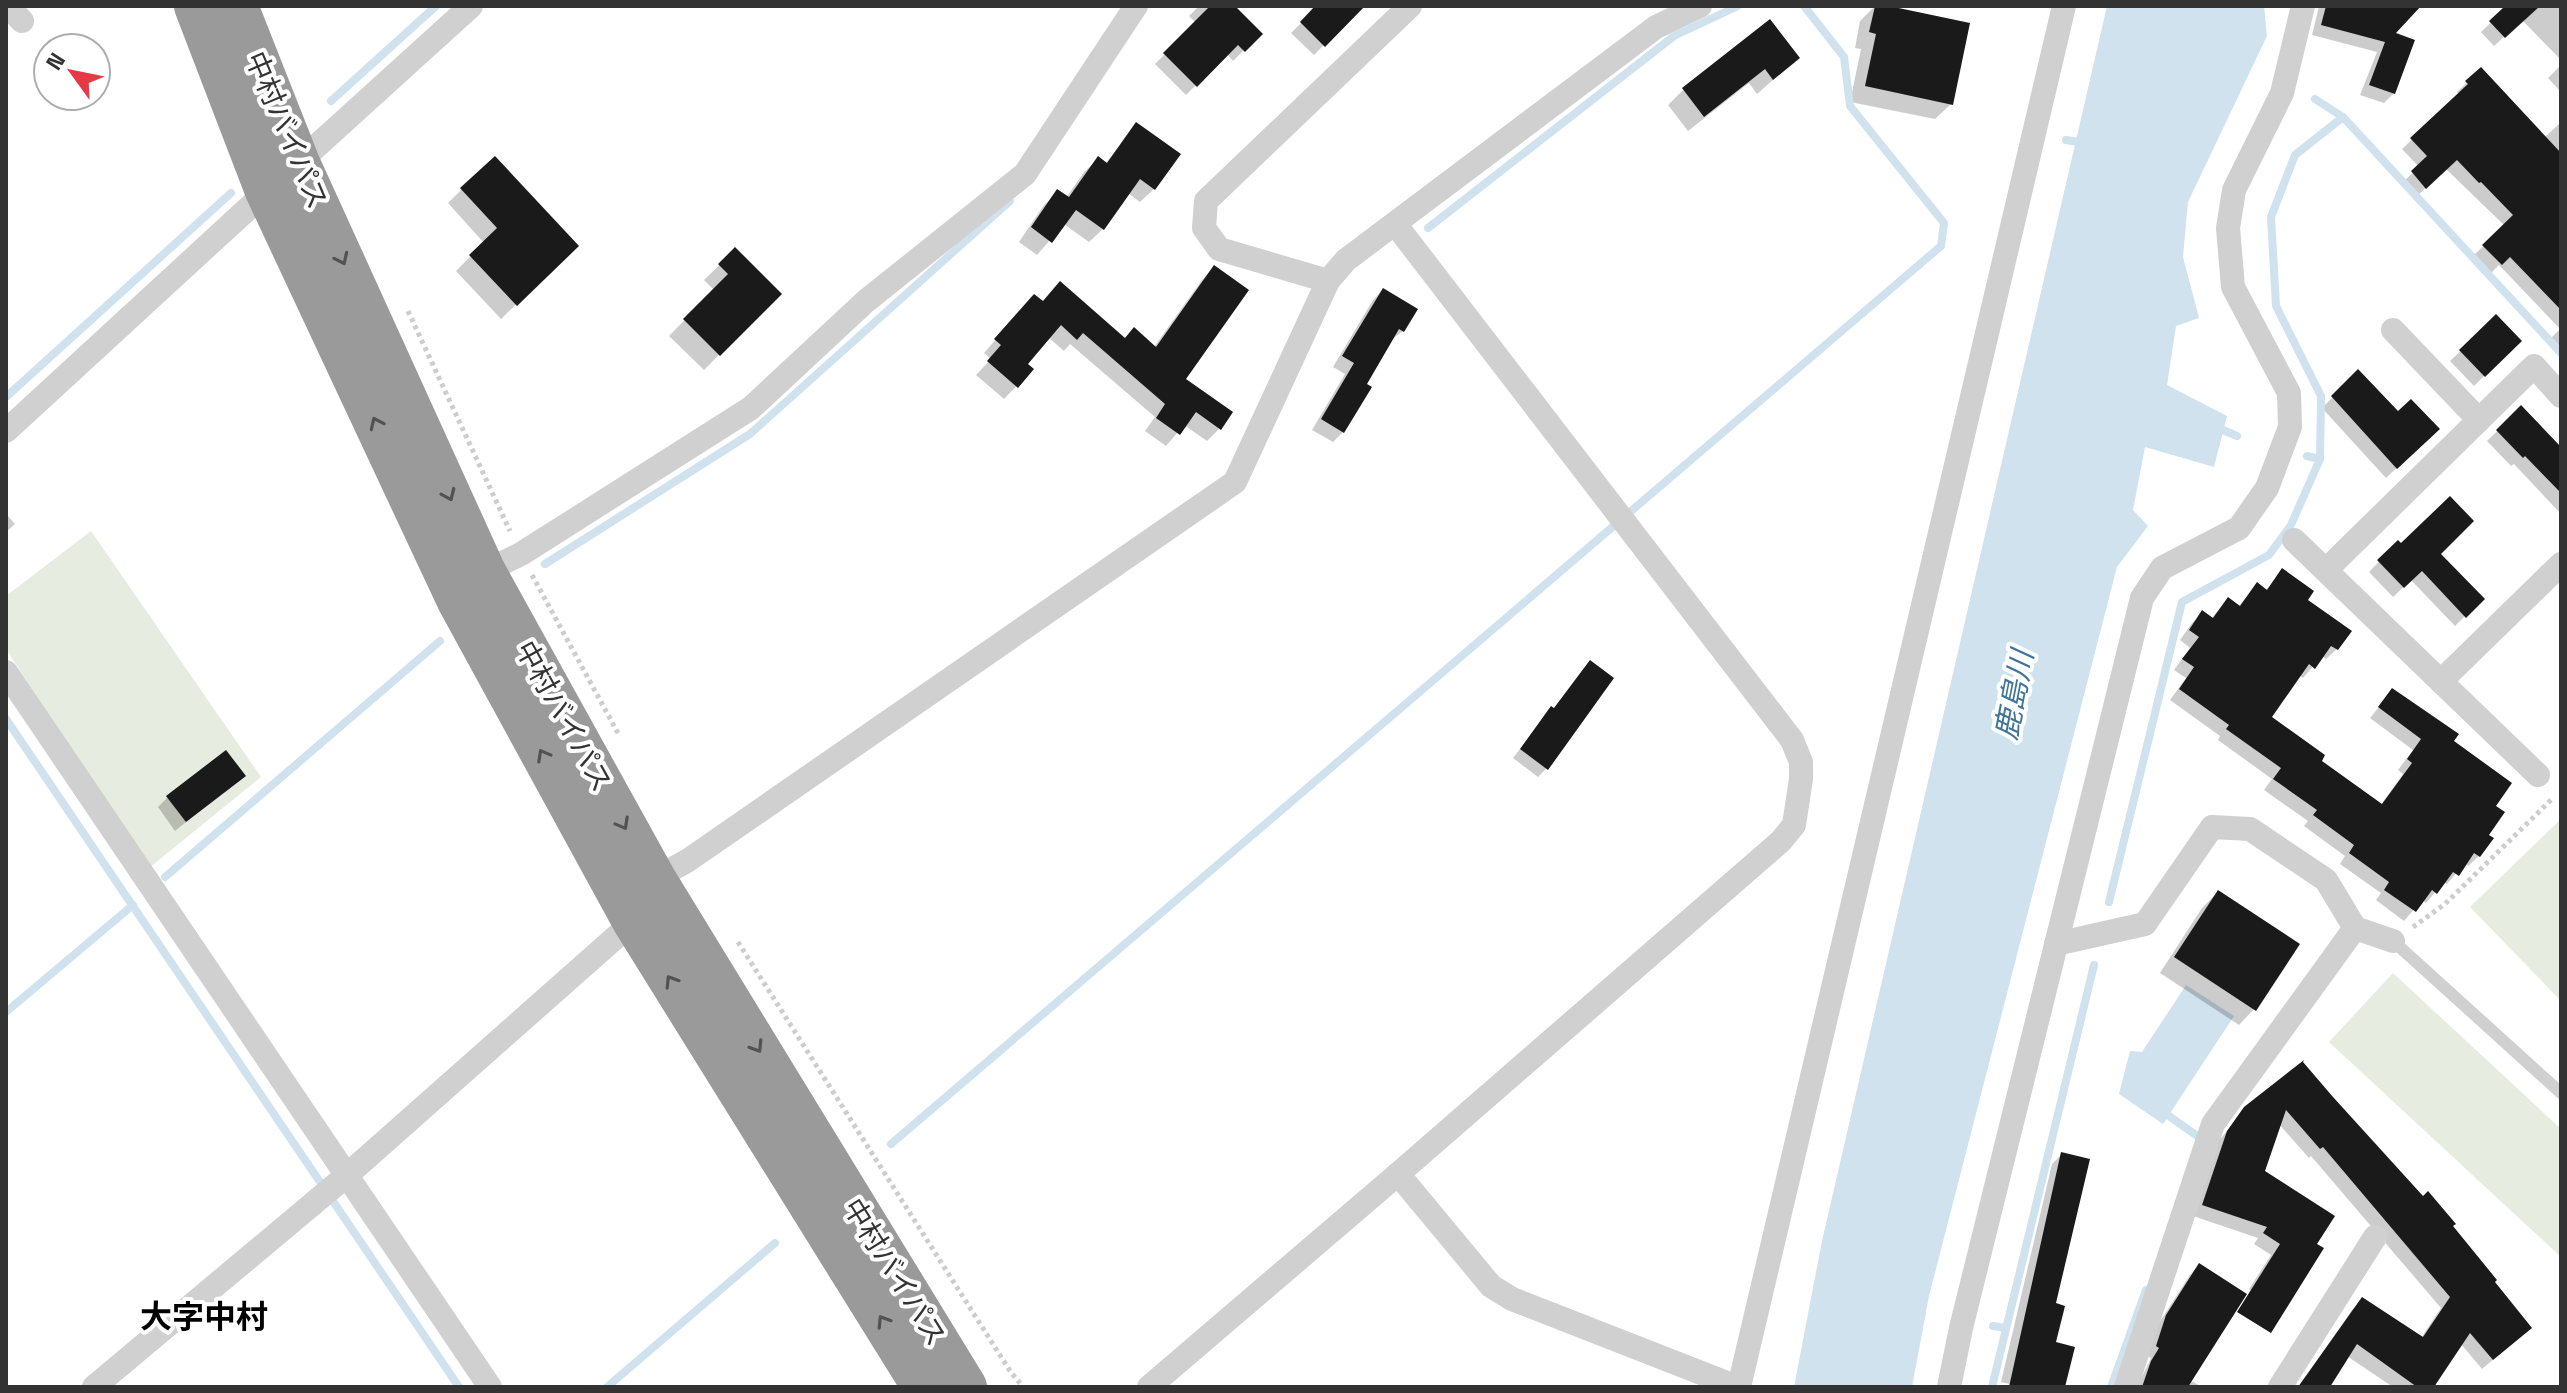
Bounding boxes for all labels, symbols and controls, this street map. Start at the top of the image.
north arrow [32,32,112,112]
street label: 中村バイパス [238,46,336,214]
text: N [39,47,71,75]
one-way arrow [332,250,348,265]
one-way arrow [370,417,386,431]
one-way arrow [440,487,456,502]
street label: 中村バイパス [508,634,620,798]
water label: 鹿島川 [1986,644,2042,743]
one-way arrow [537,749,553,764]
one-way arrow [614,816,629,830]
one-way arrow [666,975,681,990]
one-way arrow [747,1038,762,1053]
street label: 中村バイパス [835,1191,955,1353]
district label: 大字中村 [140,1297,268,1337]
one-way arrow [877,1315,892,1330]

